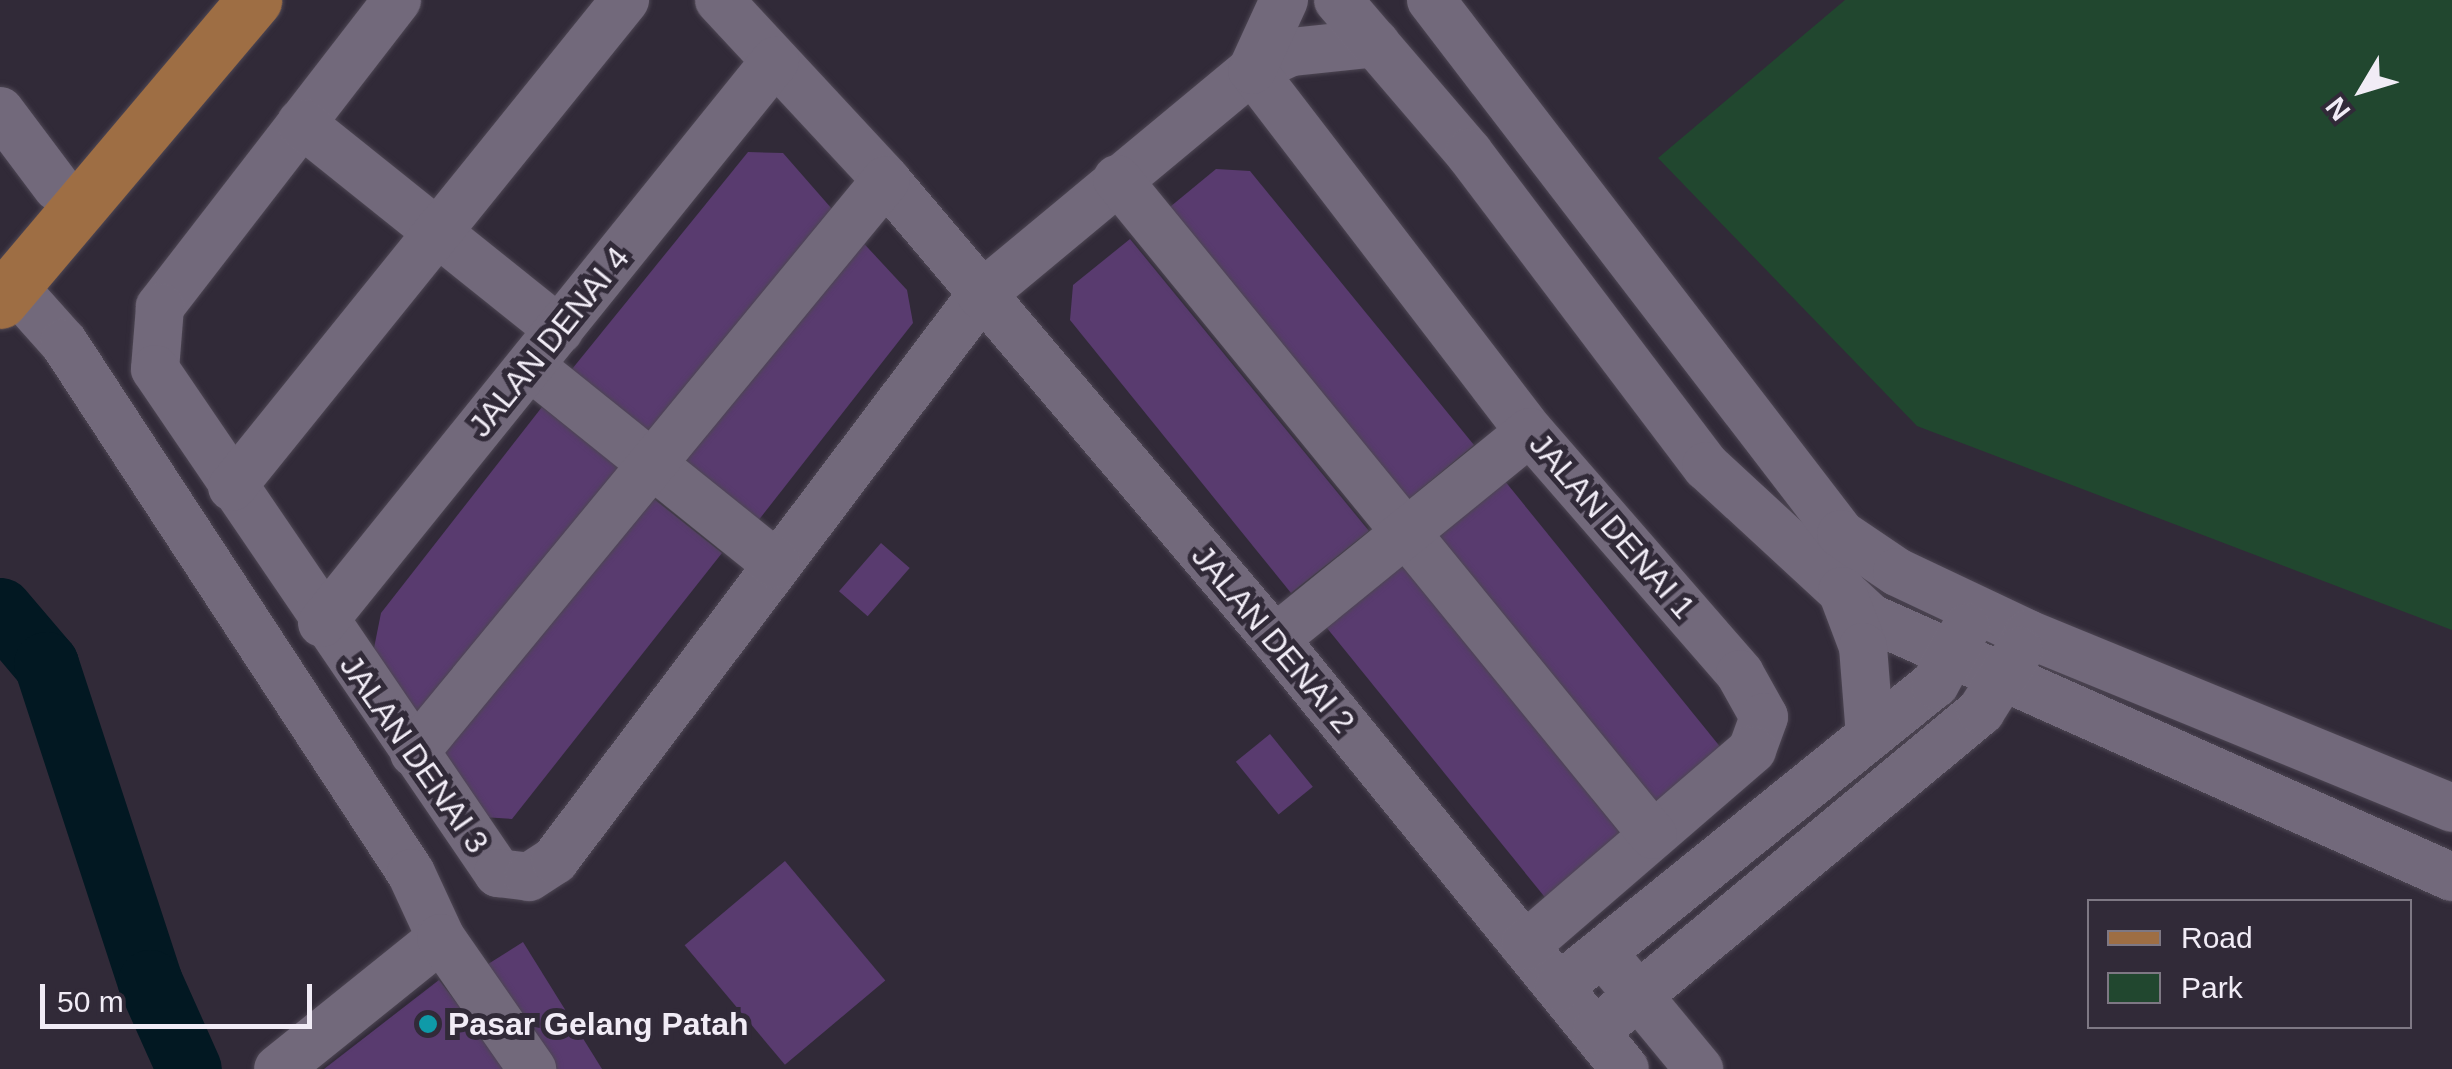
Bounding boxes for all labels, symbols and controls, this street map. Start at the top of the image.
north arrow [2312,40,2412,140]
text: N [2320,91,2356,126]
street label: JALAN DENAI 4 [461,239,637,445]
street label: JALAN DENAI 1 [1521,425,1703,627]
street label: JALAN DENAI 2 [1183,537,1363,741]
street label: JALAN DENAI 3 [331,648,497,860]
legend [2087,899,2412,1029]
text: Road [2181,921,2253,954]
scale bar [45,964,318,1026]
text: Park [2181,971,2243,1004]
text: 50 m [57,985,124,1018]
place label: Pasar Gelang Patah [448,1005,749,1043]
marker: Pasar Gelang Patah [417,1013,439,1035]

